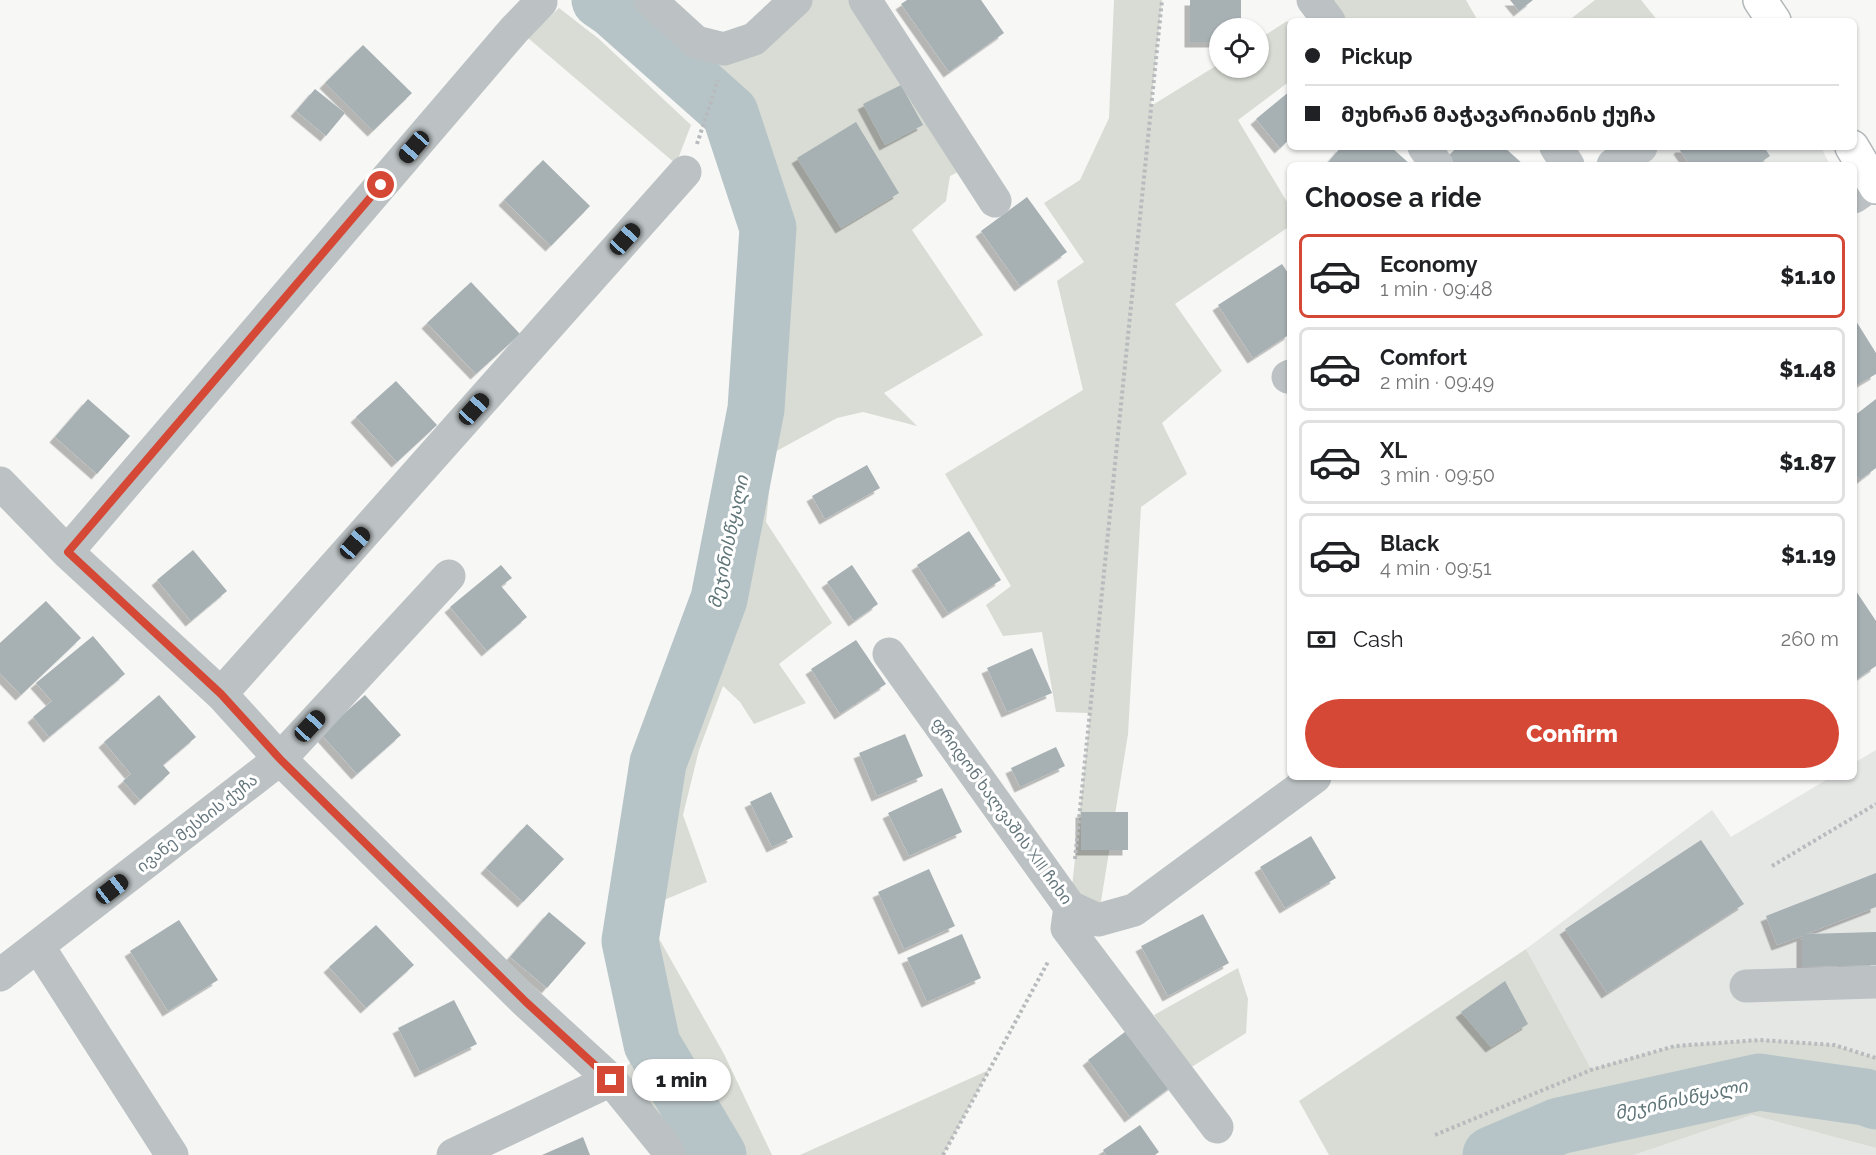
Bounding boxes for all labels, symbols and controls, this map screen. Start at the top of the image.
map controls [1209,18,1269,78]
button: locate [1209,18,1269,78]
text: Pickup [1341,43,1413,69]
text: მუხრან მაჭავარიანის ქუჩა [1341,101,1656,127]
car [395,128,433,166]
route start [367,171,394,198]
text: Choose a ride [1305,182,1481,213]
car [606,220,644,258]
icon: car [1308,249,1362,303]
text: Economy [1380,251,1478,277]
text: $1.10 [1780,263,1836,289]
text: 1 min · 09:48 [1380,277,1493,301]
icon: car [1308,342,1362,396]
text: Comfort [1380,344,1467,370]
text: $1.48 [1779,356,1836,382]
text: 2 min · 09:49 [1380,370,1494,394]
car [455,390,493,428]
icon: car [1308,435,1362,489]
text: XL [1380,437,1407,463]
text: $1.87 [1779,449,1836,475]
text: 3 min · 09:50 [1380,463,1495,487]
water label: მეჯინისწყალი [704,473,753,611]
car [336,524,374,562]
icon: car [1308,528,1362,582]
text: Black [1380,530,1439,556]
text: $1.19 [1781,542,1836,568]
text: 4 min · 09:51 [1380,556,1492,580]
icon: cash [1305,623,1338,656]
text: Cash [1353,626,1404,652]
text: 260 m [1781,627,1839,651]
button: Confirm [1305,699,1839,768]
car [291,707,329,745]
street label: ფრიდონ ხალვაშის XIII ჩიხი [927,714,1076,909]
street label: ივანე მესხის ქუჩა [133,770,261,876]
car [92,871,132,907]
callout: 1 min [632,1059,731,1101]
route end [597,1066,624,1093]
text: 1 min [656,1068,707,1092]
water label: მეჯინისწყალი [1613,1075,1750,1124]

